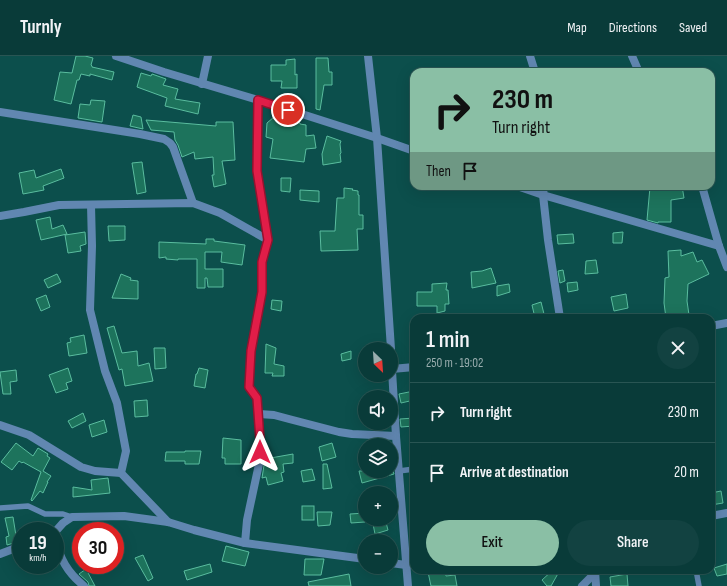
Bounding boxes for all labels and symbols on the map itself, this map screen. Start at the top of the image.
pin [271,93,305,127]
north arrow [358,342,398,382]
position arrow [239,431,281,473]
speed limit sign: 30 [72,522,124,574]

